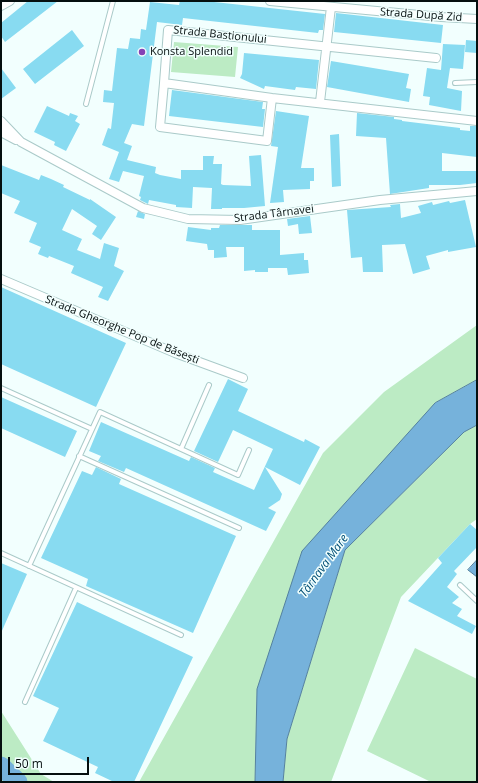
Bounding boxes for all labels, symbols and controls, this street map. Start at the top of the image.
street label: Strada După Zid [379,6,463,24]
street label: Strada Bastionului [173,24,267,46]
place label: Konsta Splendid [150,45,233,59]
marker: Konsta Splendid [137,47,147,57]
street label: Strada Târnavei [233,203,315,225]
street label: Strada Gheorghe Pop de Băsești [43,293,201,367]
water label: Târnava Mare [296,532,352,600]
scale bar [10,749,91,775]
text: 50 m [15,755,43,772]

